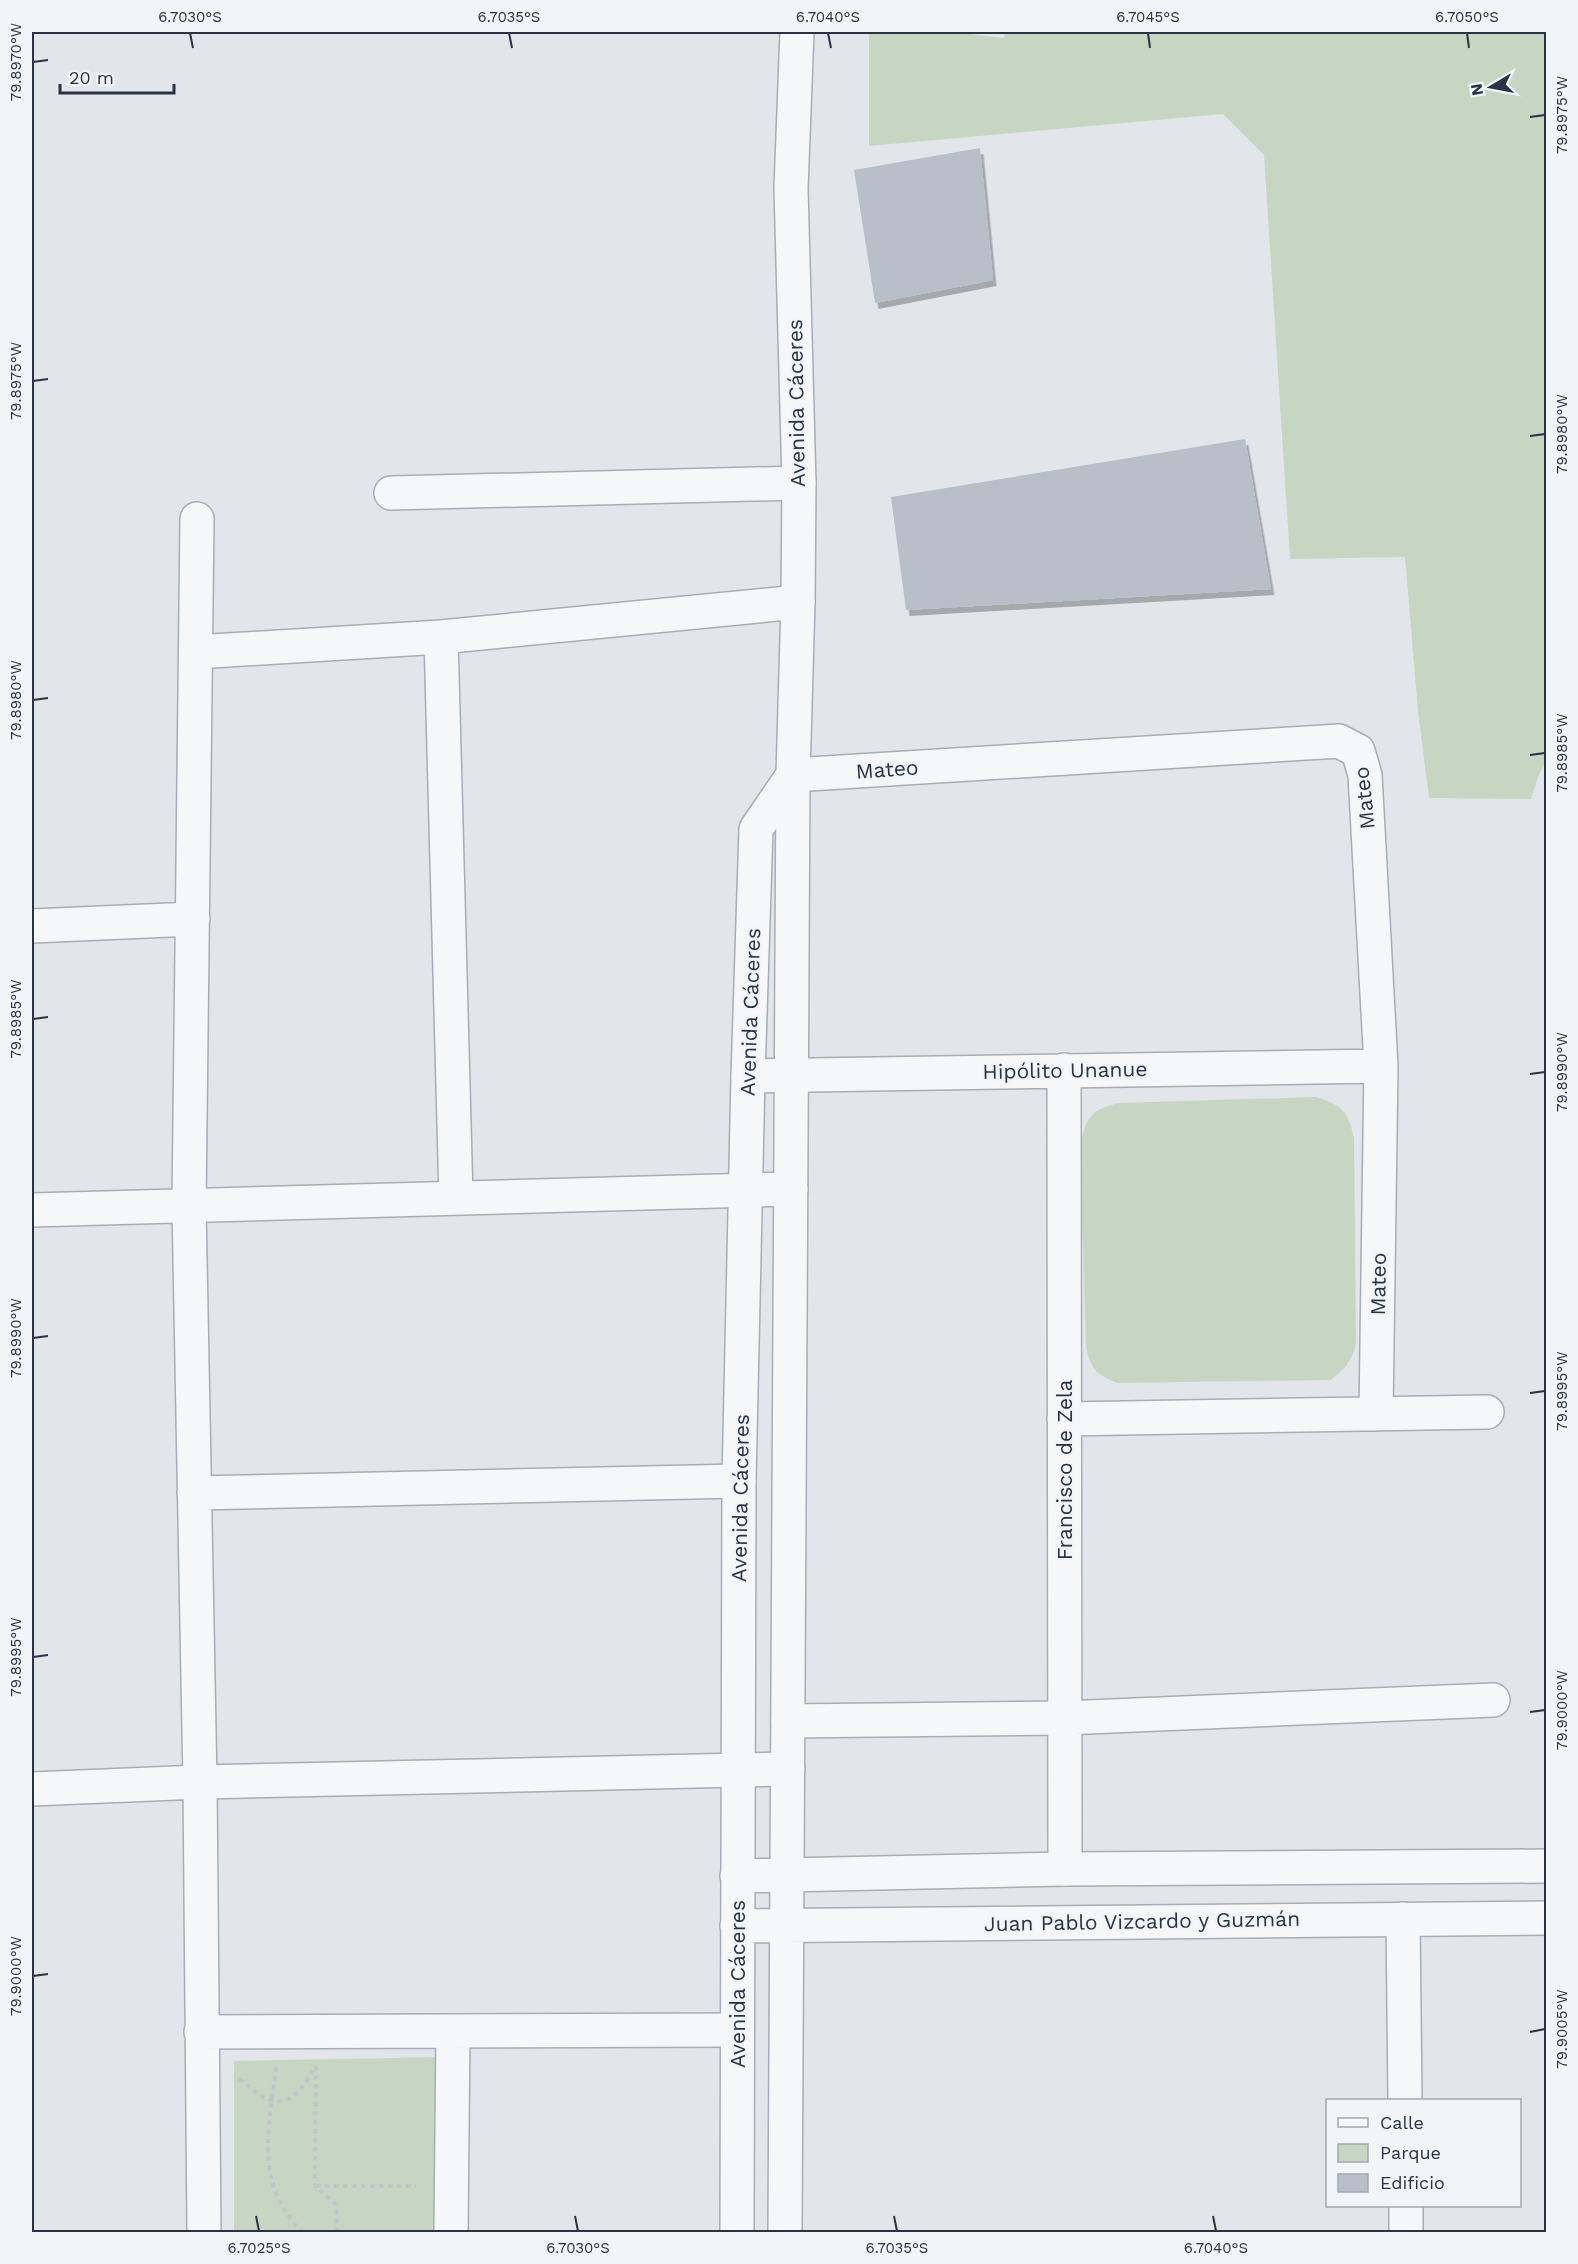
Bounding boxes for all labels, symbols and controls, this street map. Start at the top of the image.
text: 6.7030°S [158,8,222,26]
text: 6.7035°S [478,8,540,26]
text: 6.7040°S [796,8,860,26]
text: 6.7045°S [1116,8,1180,26]
text: 6.7050°S [1435,8,1499,26]
text: 79.8970°W [7,23,25,101]
scale bar [60,57,174,95]
north arrow [1461,57,1521,117]
text: 20 m [69,67,114,88]
text: 79.8975°W [1553,76,1571,154]
text: N [1466,82,1487,97]
street label: Avenida Cáceres [782,319,810,487]
text: 79.8975°W [7,342,25,420]
text: 79.8980°W [1553,394,1571,474]
text: 79.8980°W [7,660,25,740]
text: 79.8985°W [1553,713,1571,793]
street label: Mateo [855,754,919,784]
street label: Mateo [1348,765,1380,831]
street label: Avenida Cáceres [735,928,765,1096]
text: 79.8985°W [7,979,25,1059]
text: 79.8990°W [1553,1032,1571,1112]
street label: Hipólito Unanue [982,1056,1148,1084]
street label: Mateo [1365,1252,1391,1316]
text: 79.8990°W [7,1298,25,1378]
text: 79.8995°W [1553,1351,1571,1431]
street label: Francisco de Zela [1052,1380,1077,1560]
street label: Avenida Cáceres [726,1414,754,1582]
text: 79.8995°W [7,1617,25,1697]
text: 79.9000°W [1553,1670,1571,1750]
street label: Avenida Cáceres [725,1900,750,2068]
street label: Juan Pablo Vizcardo y Guzmán [984,1906,1300,1936]
text: 79.9000°W [7,1936,25,2016]
text: 79.9005°W [1553,1989,1571,2069]
legend [1326,2099,1521,2207]
text: Calle [1380,2112,1424,2133]
text: Parque [1380,2142,1441,2163]
text: Edificio [1380,2172,1445,2193]
text: 6.7025°S [227,2239,291,2257]
text: 6.7030°S [546,2239,610,2257]
text: 6.7035°S [866,2239,928,2257]
text: 6.7040°S [1184,2239,1248,2257]

